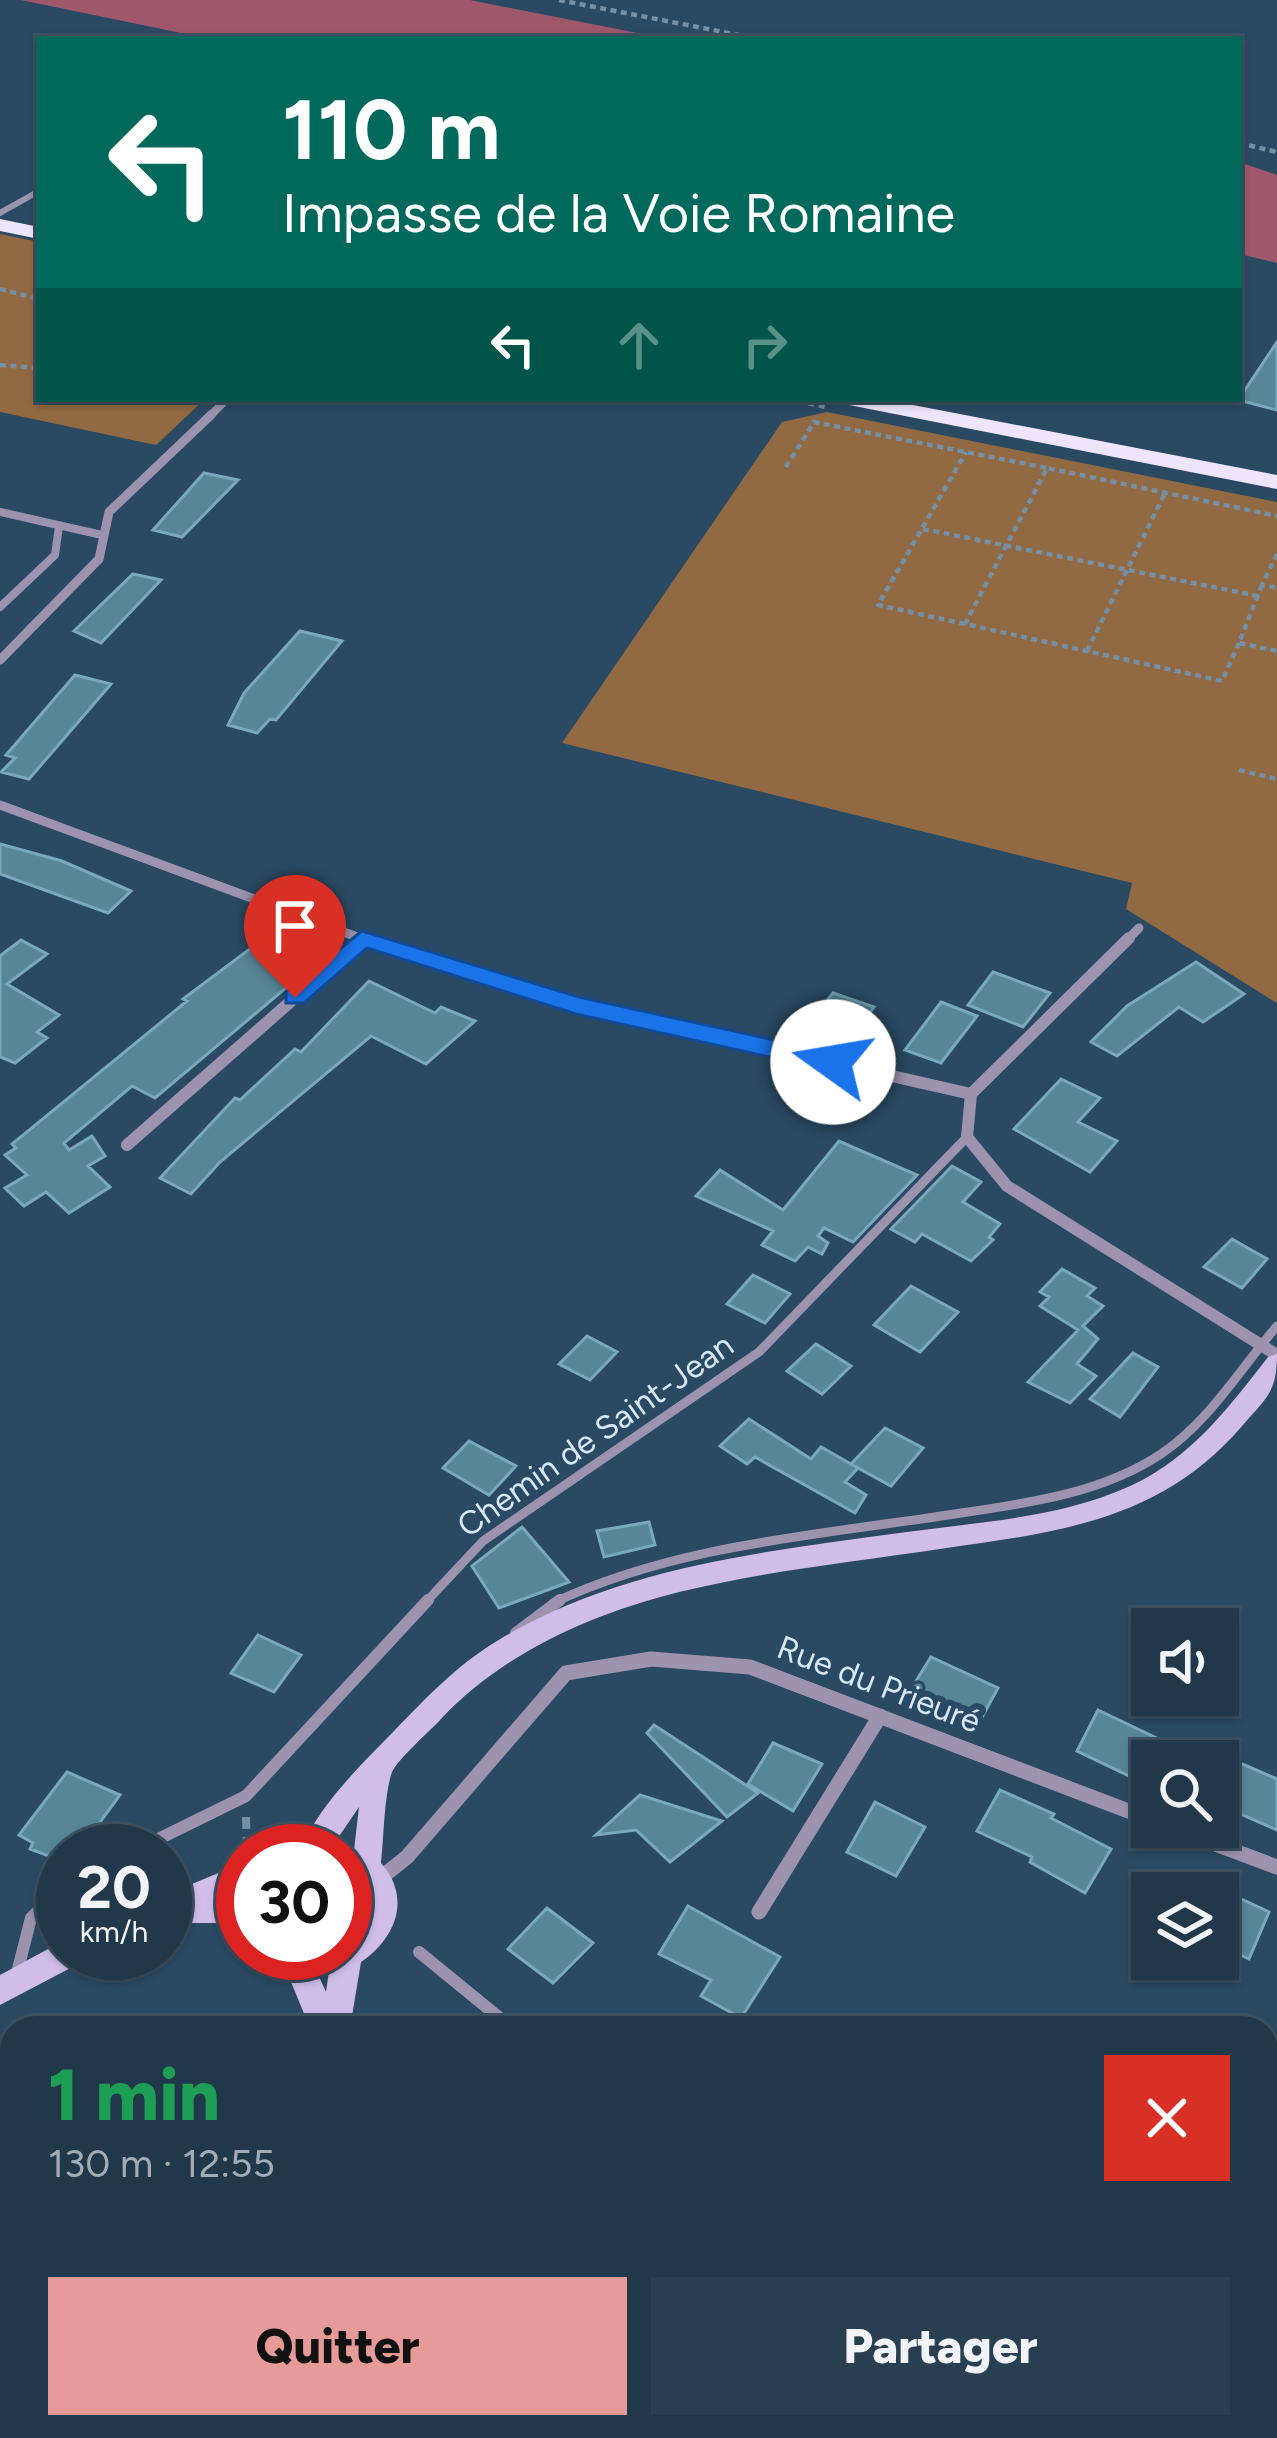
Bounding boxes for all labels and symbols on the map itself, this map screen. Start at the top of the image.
pin [244,875,346,998]
position arrow [770,999,896,1125]
street label: Chemin de Saint-Jean [450,1325,740,1545]
street label: Rue du Prieuré [772,1627,986,1741]
speed limit sign: 30 [216,1824,372,1980]

